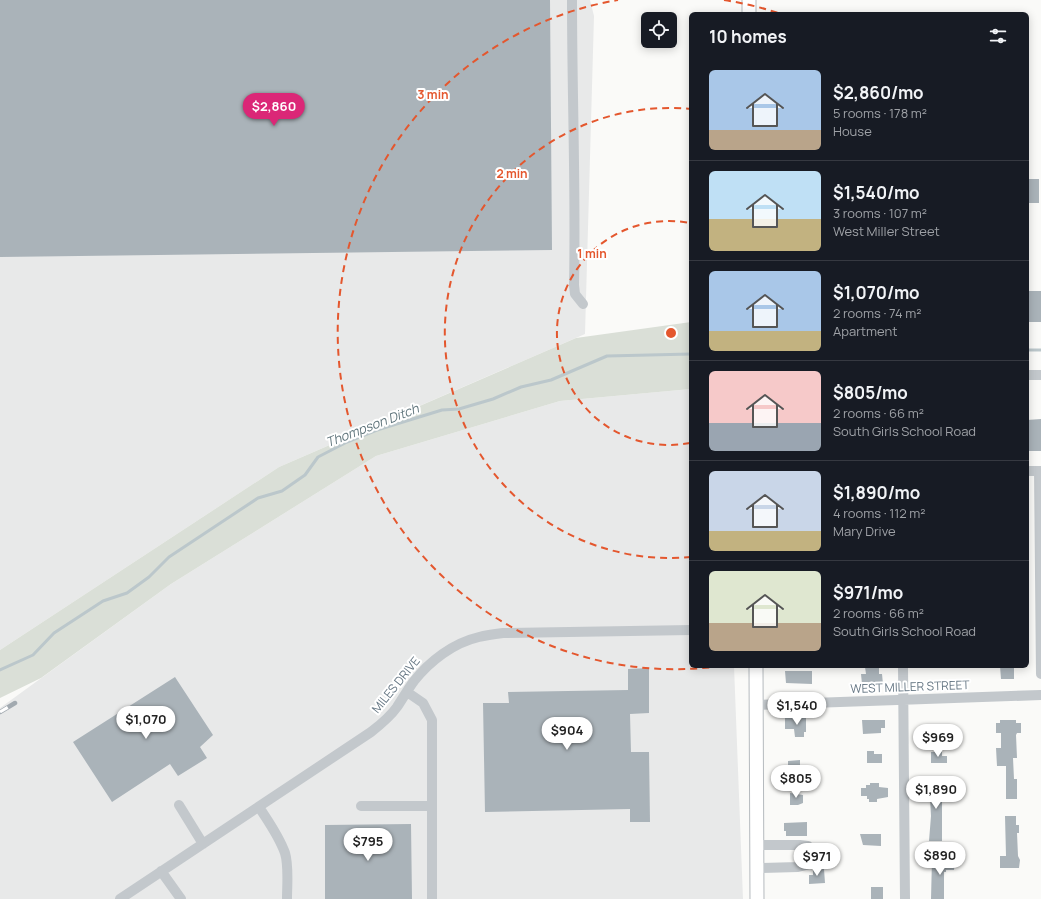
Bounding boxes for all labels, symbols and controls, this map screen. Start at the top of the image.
map controls [641,12,677,48]
button: locate [641,12,677,48]
text: 10 homes [709,25,787,48]
icon: filters [987,25,1009,47]
text: $2,860/mo [833,81,924,104]
text: 3 min [417,86,449,103]
icon: home [741,86,789,134]
pin: $2,860 [241,93,307,127]
text: $2,860 [252,97,296,115]
text: 5 rooms · 178 m² [833,104,927,122]
text: House [833,122,872,140]
text: 2 min [496,165,528,182]
text: $1,540/mo [833,181,920,204]
icon: home [741,187,789,235]
text: 3 rooms · 107 m² [833,204,927,222]
text: West Miller Street [833,222,940,240]
text: 1 min [577,245,607,262]
text: $1,070/mo [833,281,920,304]
icon: home [741,287,789,335]
text: 2 rooms · 74 m² [833,304,921,322]
text: Apartment [833,322,897,340]
centre of rings [664,326,678,340]
text: $805/mo [833,381,908,404]
icon: home [741,387,789,435]
water label: Thompson Ditch [323,399,422,451]
text: 2 rooms · 66 m² [833,404,924,422]
text: South Girls School Road [833,422,976,440]
text: $1,890/mo [833,481,920,504]
icon: home [741,487,789,535]
text: 4 rooms · 112 m² [833,504,926,522]
text: Mary Drive [833,522,896,540]
text: $971/mo [833,581,903,604]
icon: home [741,587,789,635]
text: 2 rooms · 66 m² [833,604,924,622]
text: South Girls School Road [833,622,976,640]
street label: MILES DRIVE [368,653,424,716]
street label: WEST MILLER STREET [850,676,971,697]
pin: $1,540 [764,692,830,726]
text: $1,540 [776,696,818,714]
pin: $1,070 [113,706,179,740]
text: $1,070 [125,710,167,728]
pin: $904 [543,717,591,751]
text: $904 [551,721,583,739]
pin: $969 [914,724,962,758]
text: $969 [922,728,954,746]
pin: $805 [772,765,820,799]
text: $805 [780,769,812,787]
pin: $1,890 [903,776,969,810]
text: $1,890 [915,780,957,798]
pin: $795 [344,828,392,862]
text: $795 [353,832,383,850]
pin: $890 [916,842,964,876]
pin: $971 [793,843,841,877]
text: $890 [924,846,956,864]
text: $971 [803,847,831,865]

